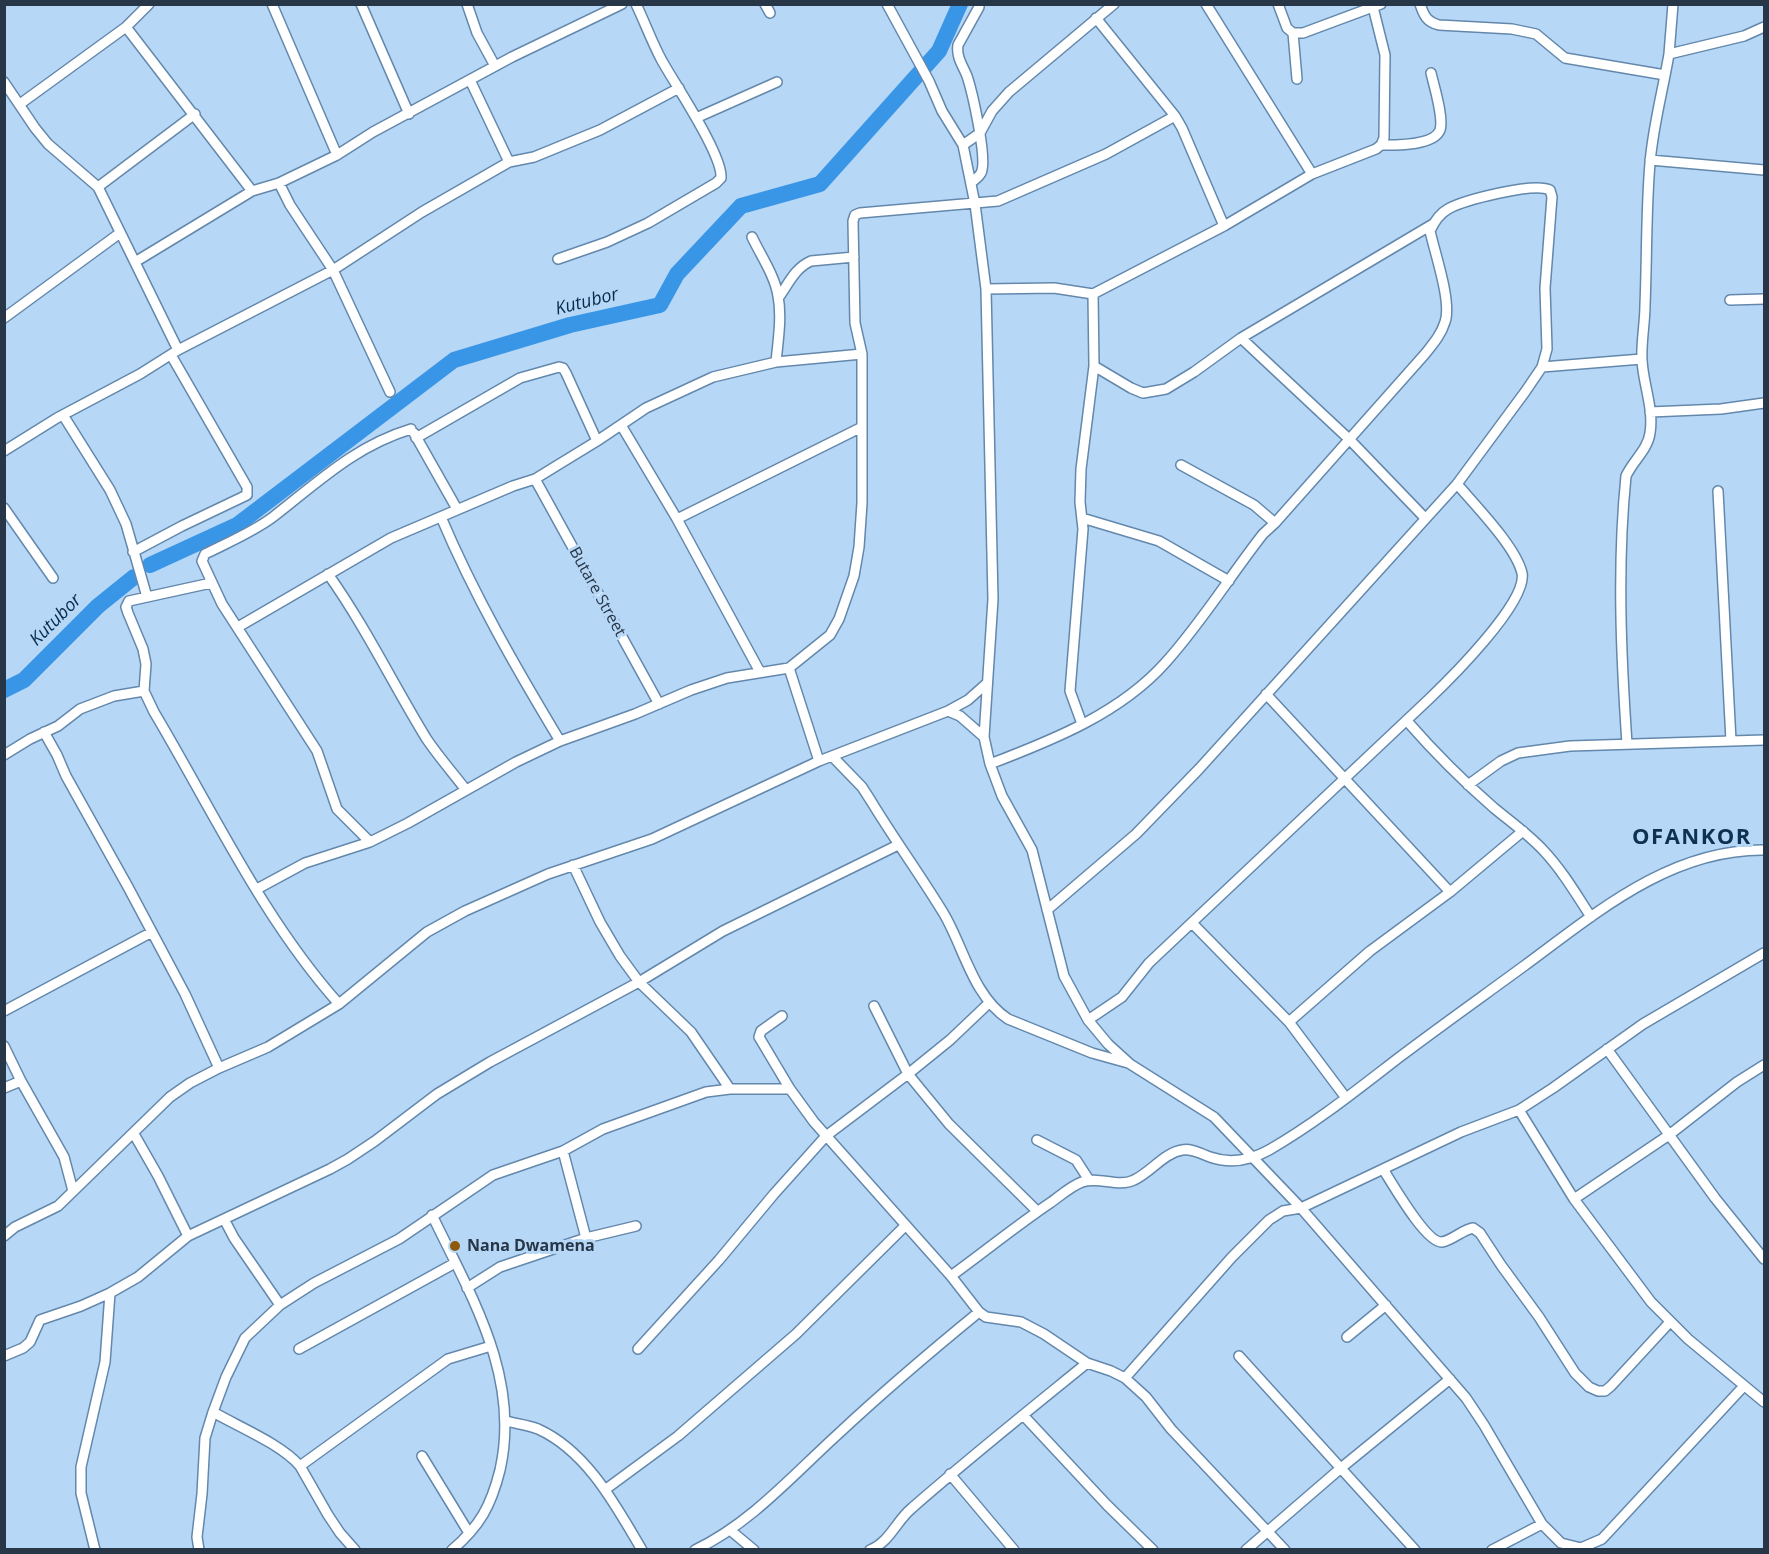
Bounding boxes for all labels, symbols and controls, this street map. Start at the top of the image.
water label: Kutubor [553,284,621,320]
street label: Butare Street [565,544,629,640]
water label: Kutubor [26,590,86,650]
district label: OFANKOR [1632,825,1752,851]
place label: Nana Dwamena [467,1236,595,1256]
marker: Nana Dwamena [448,1239,462,1253]

